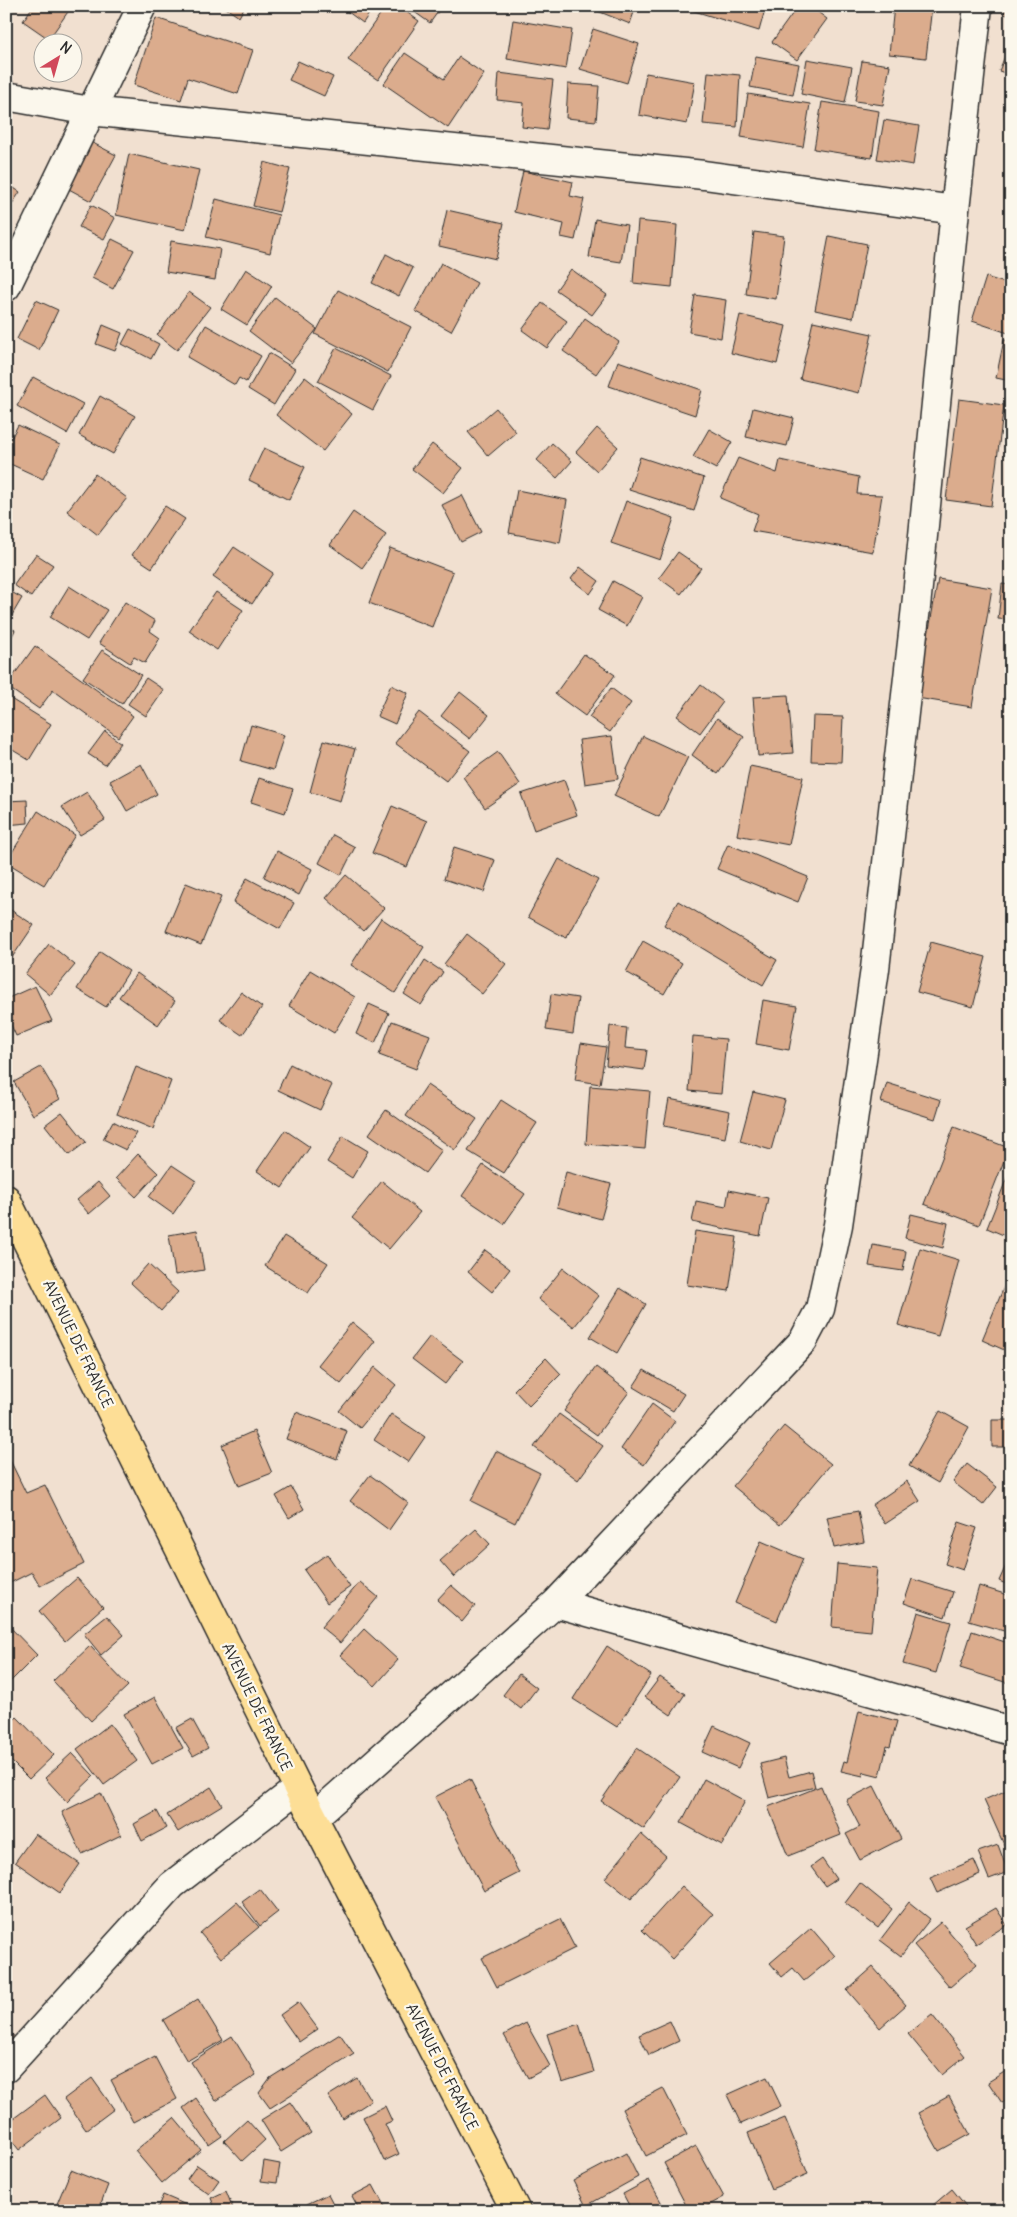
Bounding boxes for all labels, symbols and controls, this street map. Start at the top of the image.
north arrow [32,32,82,82]
text: N [57,38,75,58]
street label: AVENUE DE FRANCE [39,1277,118,1411]
street label: AVENUE DE FRANCE [218,1640,297,1774]
street label: AVENUE DE FRANCE [402,2000,483,2134]

